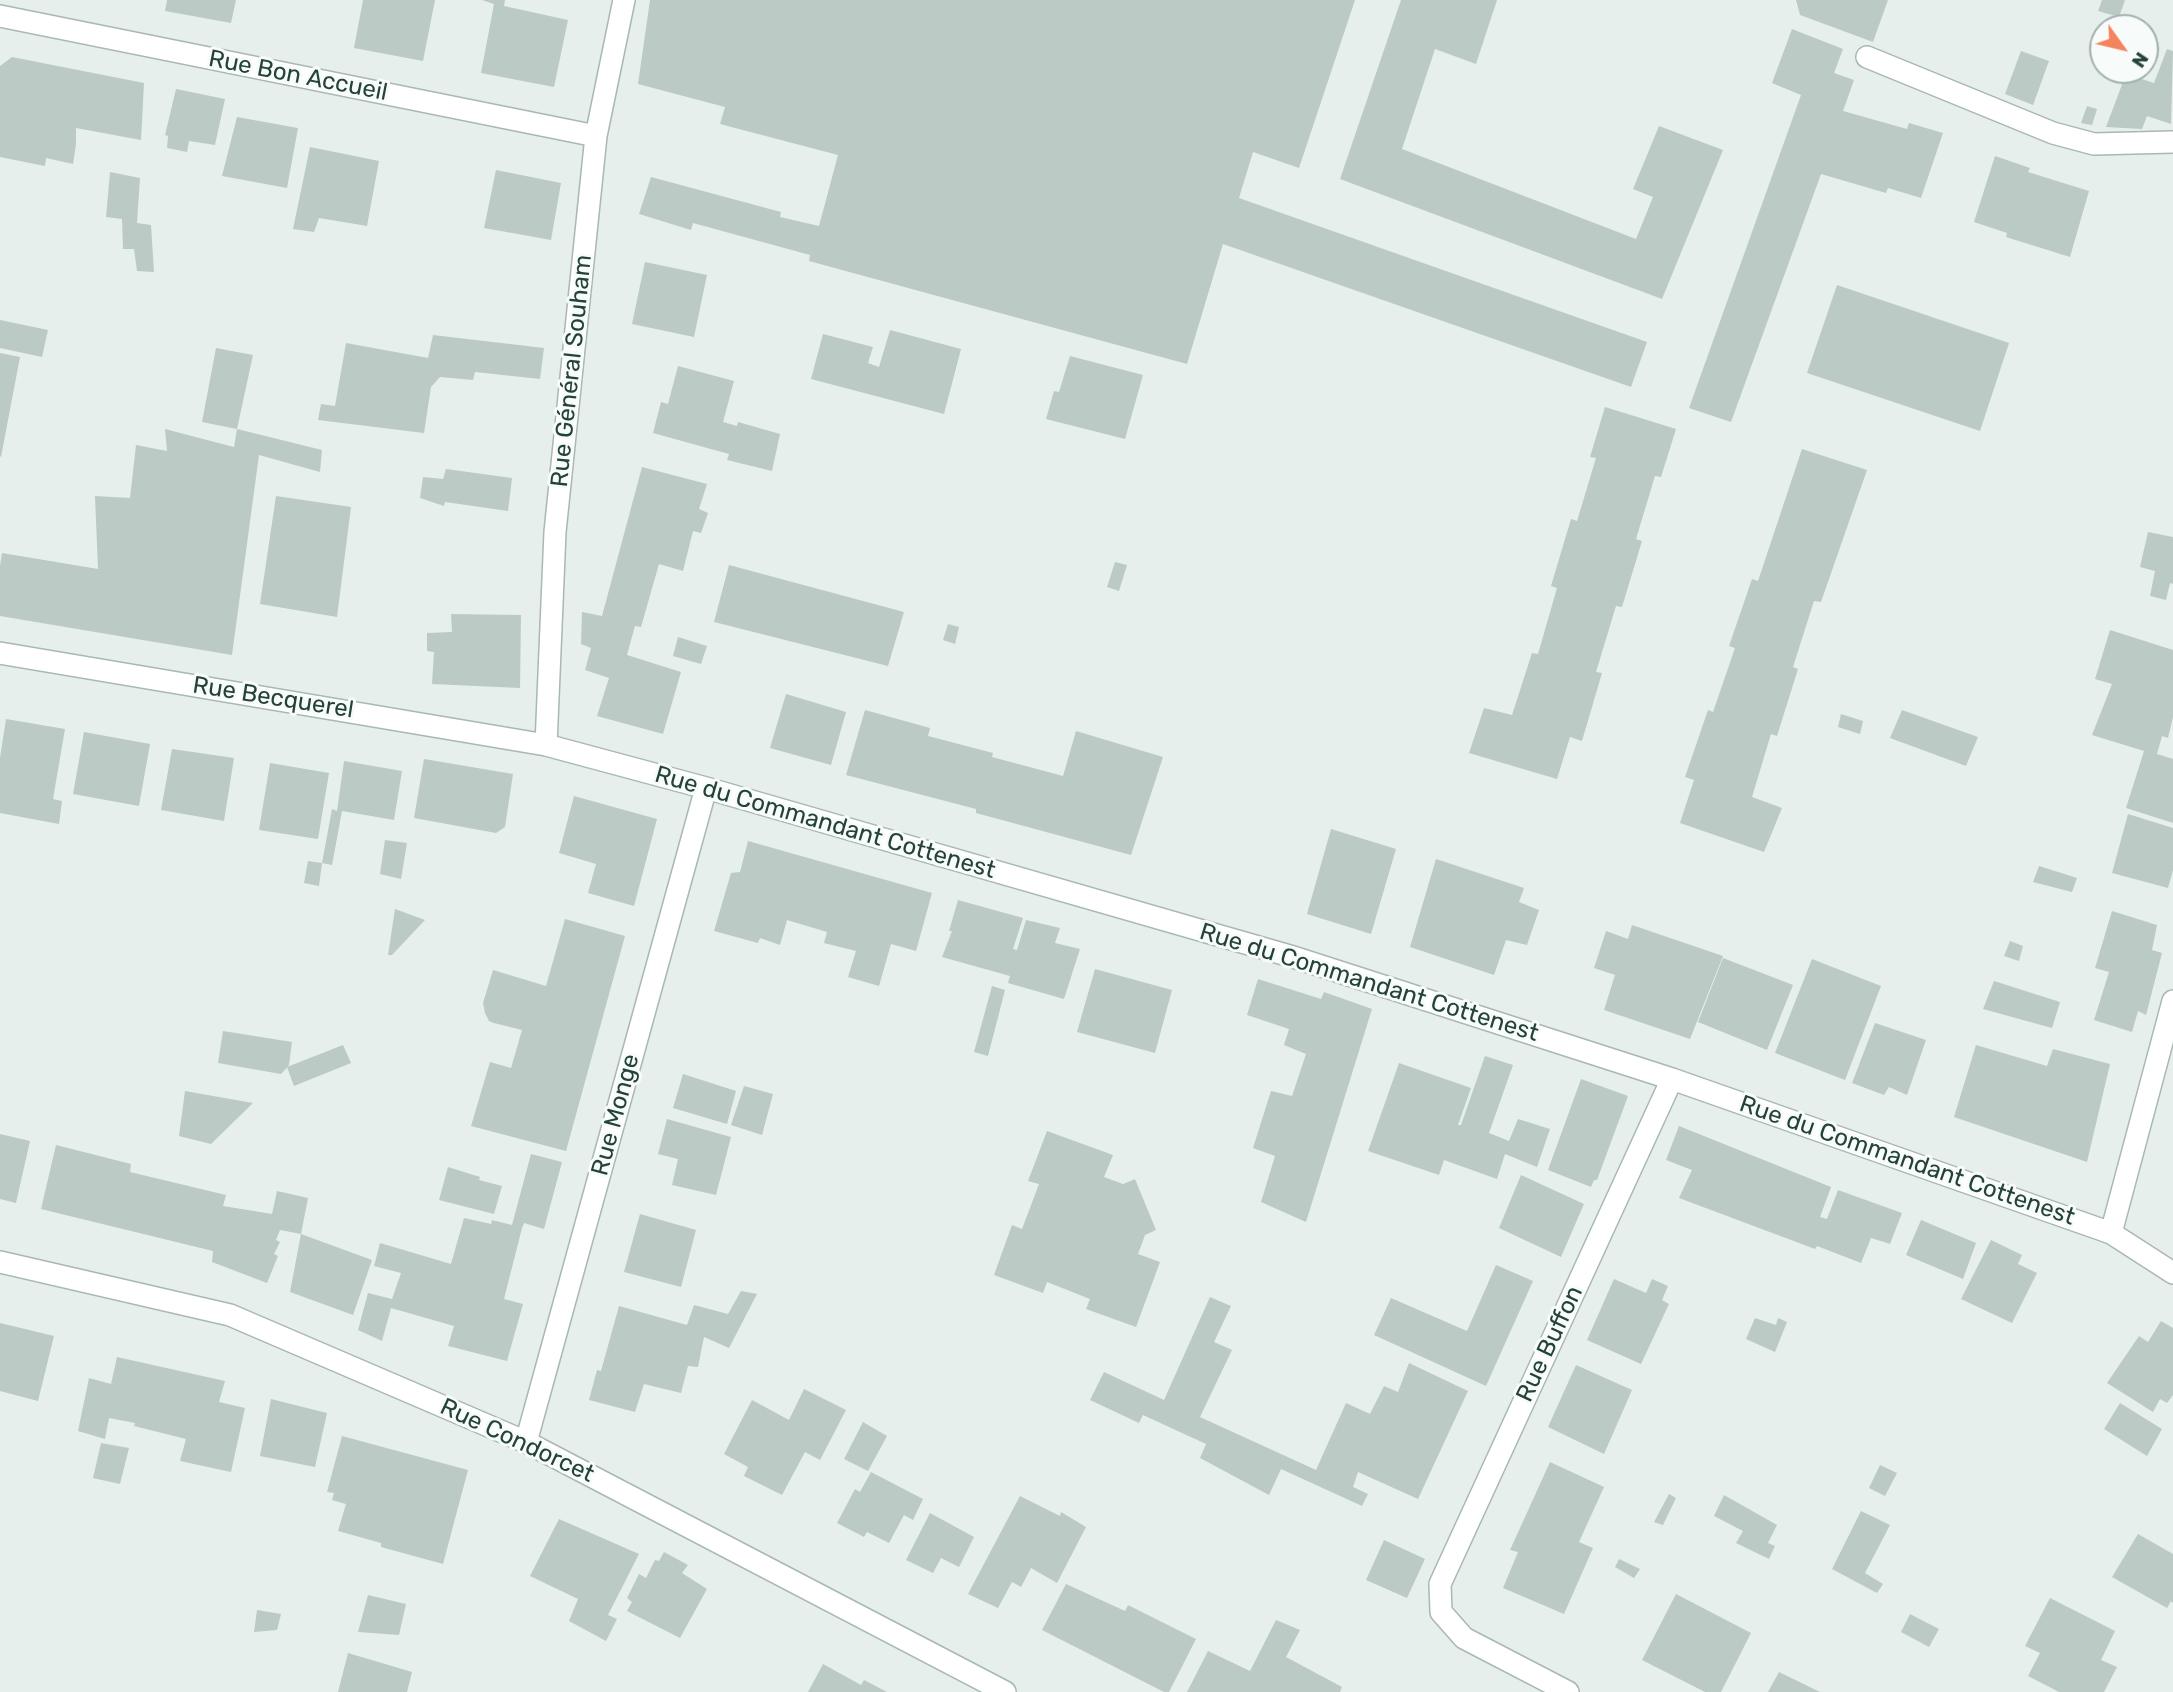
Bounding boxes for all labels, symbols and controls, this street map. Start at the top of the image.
north arrow [2089,14,2159,84]
street label: Rue Bon Accueil [206,45,390,107]
text: N [2127,48,2154,72]
street label: Rue Général Souham [545,253,599,489]
street label: Rue Becquerel [190,671,356,725]
street label: Rue du Commandant Cottenest [651,761,999,885]
street label: Rue du Commandant Cottenest [1196,918,1542,1048]
street label: Rue Monge [586,1051,646,1179]
street label: Rue du Commandant Cottenest [1735,1090,2079,1232]
street label: Rue Buffon [1511,1281,1589,1407]
street label: Rue Condorcet [435,1393,599,1489]

